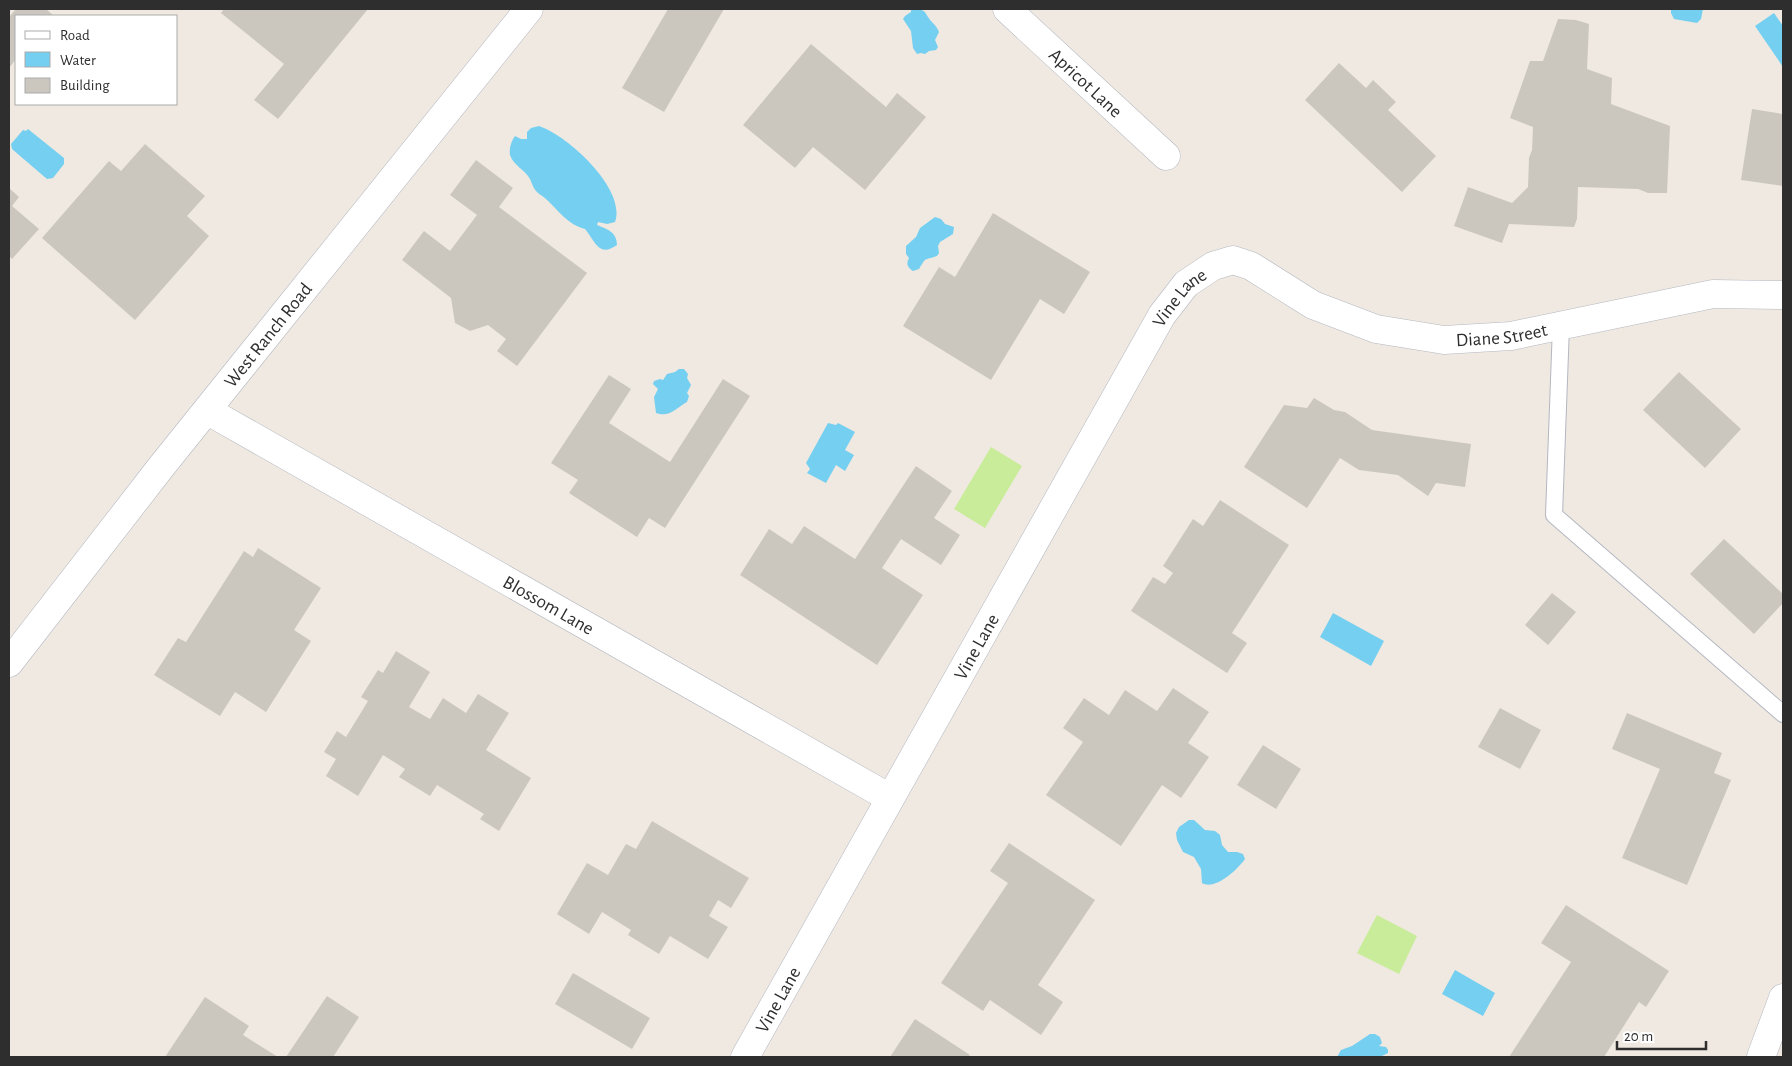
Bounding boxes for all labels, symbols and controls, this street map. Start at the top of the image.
legend [15,15,178,105]
text: Road [60,28,90,43]
street label: Apricot Lane [1045,45,1125,122]
text: Water [60,53,96,68]
text: Building [60,78,110,93]
street label: Vine Lane [1150,265,1210,330]
street label: West Ranch Road [221,280,316,391]
street label: Diane Street [1455,321,1549,350]
street label: Blossom Lane [500,573,597,639]
street label: Vine Lane [951,611,1003,683]
street label: Vine Lane [753,964,805,1036]
scale bar [1617,1018,1706,1050]
text: 20 m [1624,1029,1653,1044]

